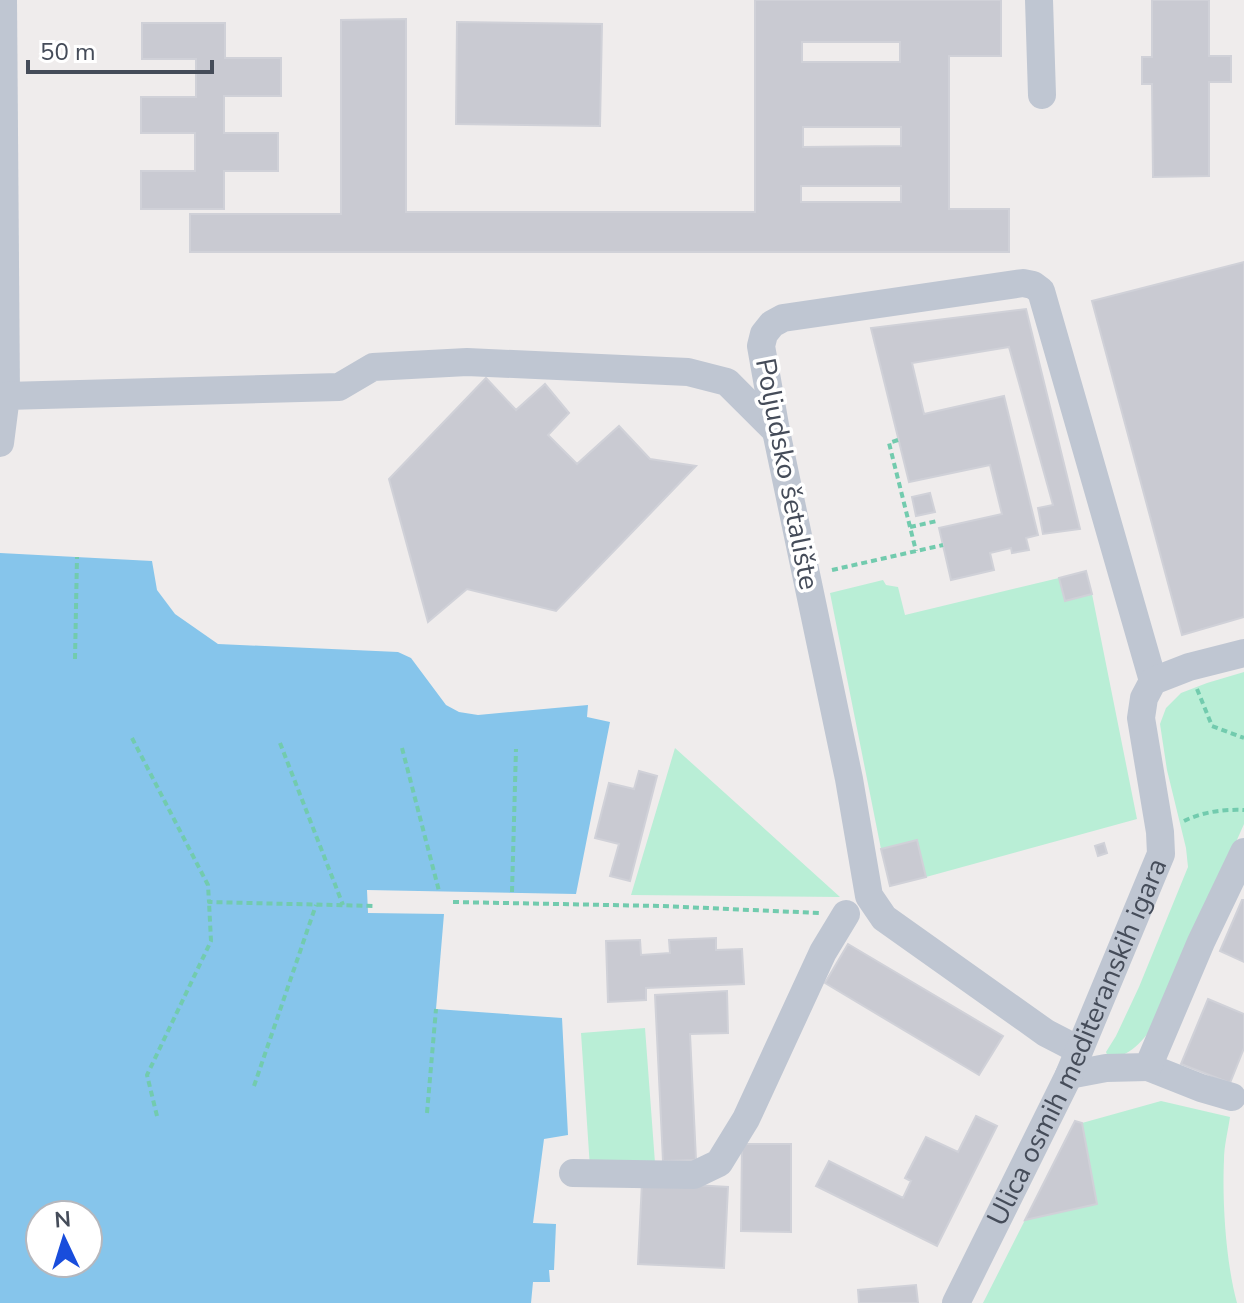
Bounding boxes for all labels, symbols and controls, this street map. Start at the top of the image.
scale bar [28,24,212,74]
text: 50 m [40,36,96,68]
street label: Poljudsko šetalište [746,355,828,593]
street label: Ulica osmih mediteranskih igara [978,852,1176,1232]
north arrow [24,1199,104,1279]
text: N [53,1205,72,1236]

